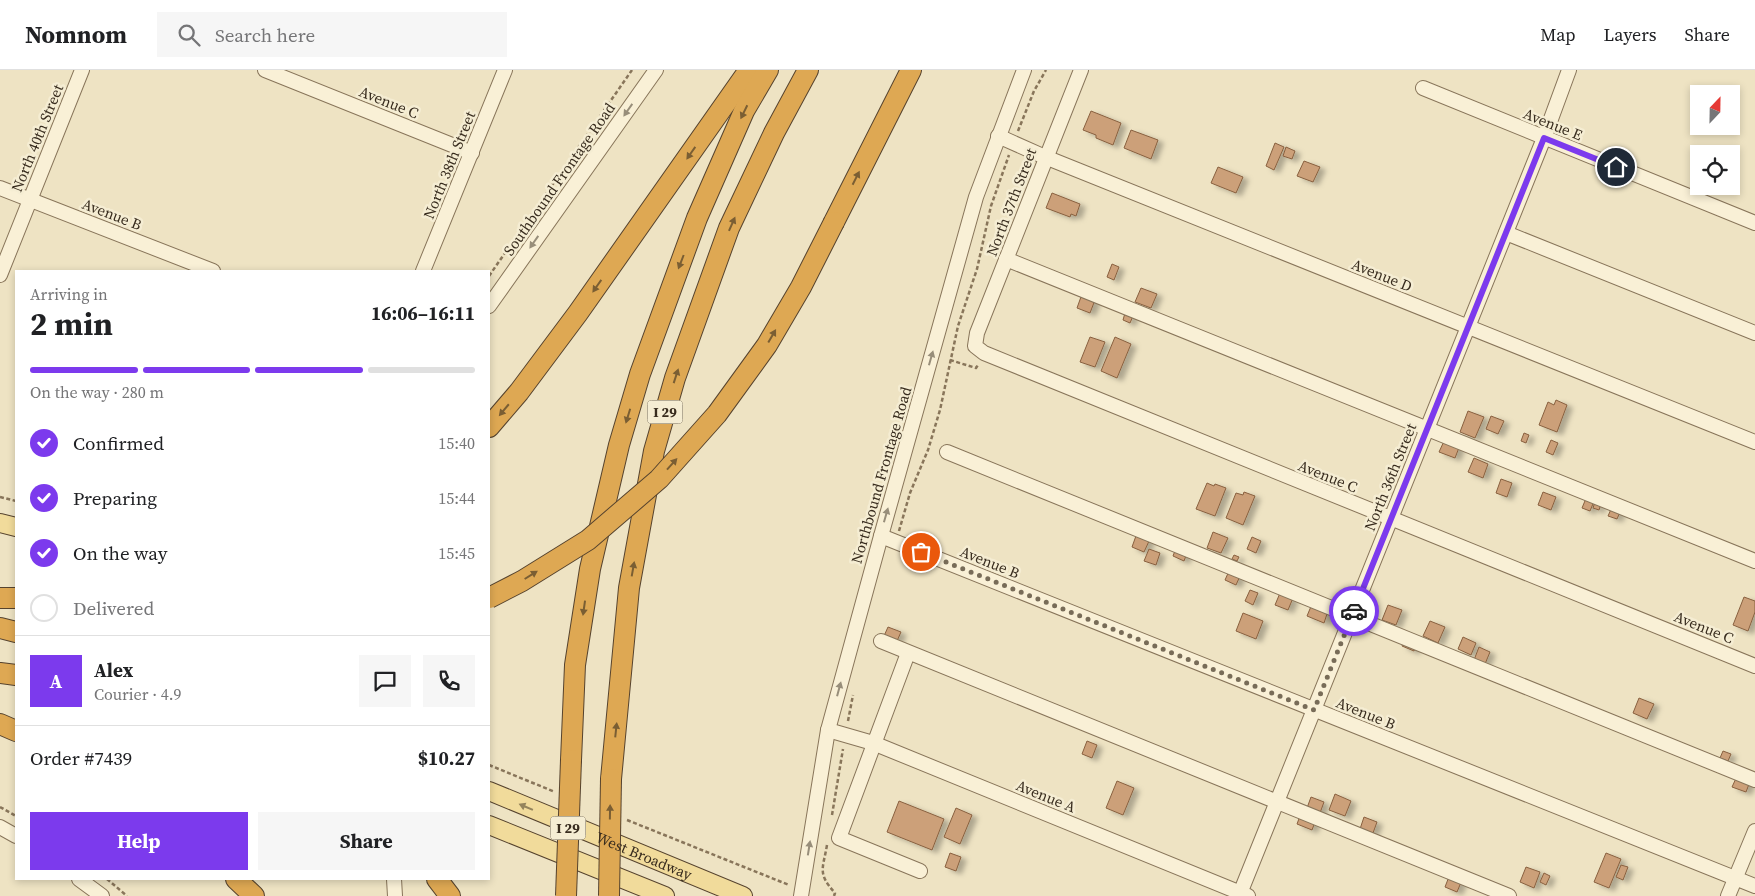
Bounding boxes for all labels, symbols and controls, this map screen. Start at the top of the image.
search box [157,12,507,57]
text: Nomnom [25,18,127,51]
icon: search [175,21,203,49]
text: Search here [215,22,315,48]
text: Map [1540,22,1575,47]
text: Layers [1603,22,1656,47]
text: Share [1684,22,1730,47]
street label: North 40th Street [6,81,68,195]
street label: Avenue C [356,81,422,123]
north arrow [1690,85,1740,135]
map controls [1690,85,1740,195]
street label: Southbound Frontage Road [498,98,620,260]
one-way arrow [623,103,633,117]
street label: Avenue E [1520,103,1586,145]
one-way arrow [740,105,748,120]
street label: North 38th Street [418,108,480,222]
street label: North 37th Street [981,145,1041,259]
button: locate [1690,145,1740,195]
one-way arrow [685,146,696,159]
pin [1595,146,1637,188]
icon: home [1602,153,1630,181]
one-way arrow [852,171,860,185]
street label: Avenue B [79,193,145,235]
one-way arrow [728,217,736,231]
one-way arrow [529,235,539,249]
street label: Avenue D [1349,253,1415,297]
one-way arrow [677,255,685,270]
one-way arrow [592,279,602,292]
text: Arriving in [30,283,108,305]
text: 16:06–16:11 [371,300,475,326]
text: 2 min [30,302,113,346]
one-way arrow [768,330,777,343]
one-way arrow [927,351,935,366]
one-way arrow [673,369,680,384]
text: On the way · 280 m [30,381,164,403]
street label: Northbound Frontage Road [846,384,916,566]
road number: I 29 [648,401,682,424]
one-way arrow [498,403,509,416]
one-way arrow [623,408,631,423]
street label: North 36th Street [1359,420,1421,534]
icon: check [30,429,58,457]
text: Confirmed [73,430,164,456]
text: 15:40 [438,432,475,454]
street label: Avenue C [1295,455,1361,497]
one-way arrow [666,458,678,470]
icon: check [30,484,58,512]
text: Preparing [73,485,157,511]
text: 15:44 [438,487,475,509]
one-way arrow [883,507,891,522]
pin [900,531,942,573]
icon: bag [907,538,935,566]
icon: check [30,539,58,567]
text: On the way [73,540,168,566]
street label: Avenue B [957,541,1023,583]
text: 15:45 [438,542,475,564]
one-way arrow [629,560,637,576]
one-way arrow [525,570,538,580]
courier [1329,586,1379,636]
text: Delivered [73,595,154,621]
icon: car [1340,597,1368,625]
one-way arrow [580,600,588,616]
street label: Avenue C [1671,606,1737,648]
button: chat [359,655,411,707]
button: phone [423,655,475,707]
text: Alex [94,657,133,683]
text: A [50,668,62,694]
one-way arrow [836,681,844,696]
text: Courier · 4.9 [94,683,182,705]
street label: Avenue B [1333,692,1399,734]
one-way arrow [612,722,620,738]
text: Order #7439 [30,745,132,771]
text: $10.27 [418,745,475,771]
street label: Avenue A [1013,775,1079,817]
one-way arrow [518,803,533,811]
one-way arrow [606,804,614,820]
button: Help [30,812,248,870]
button: Share [258,812,475,870]
road number: I 29 [550,816,586,840]
street label: West Broadway [593,826,696,885]
one-way arrow [806,840,814,856]

